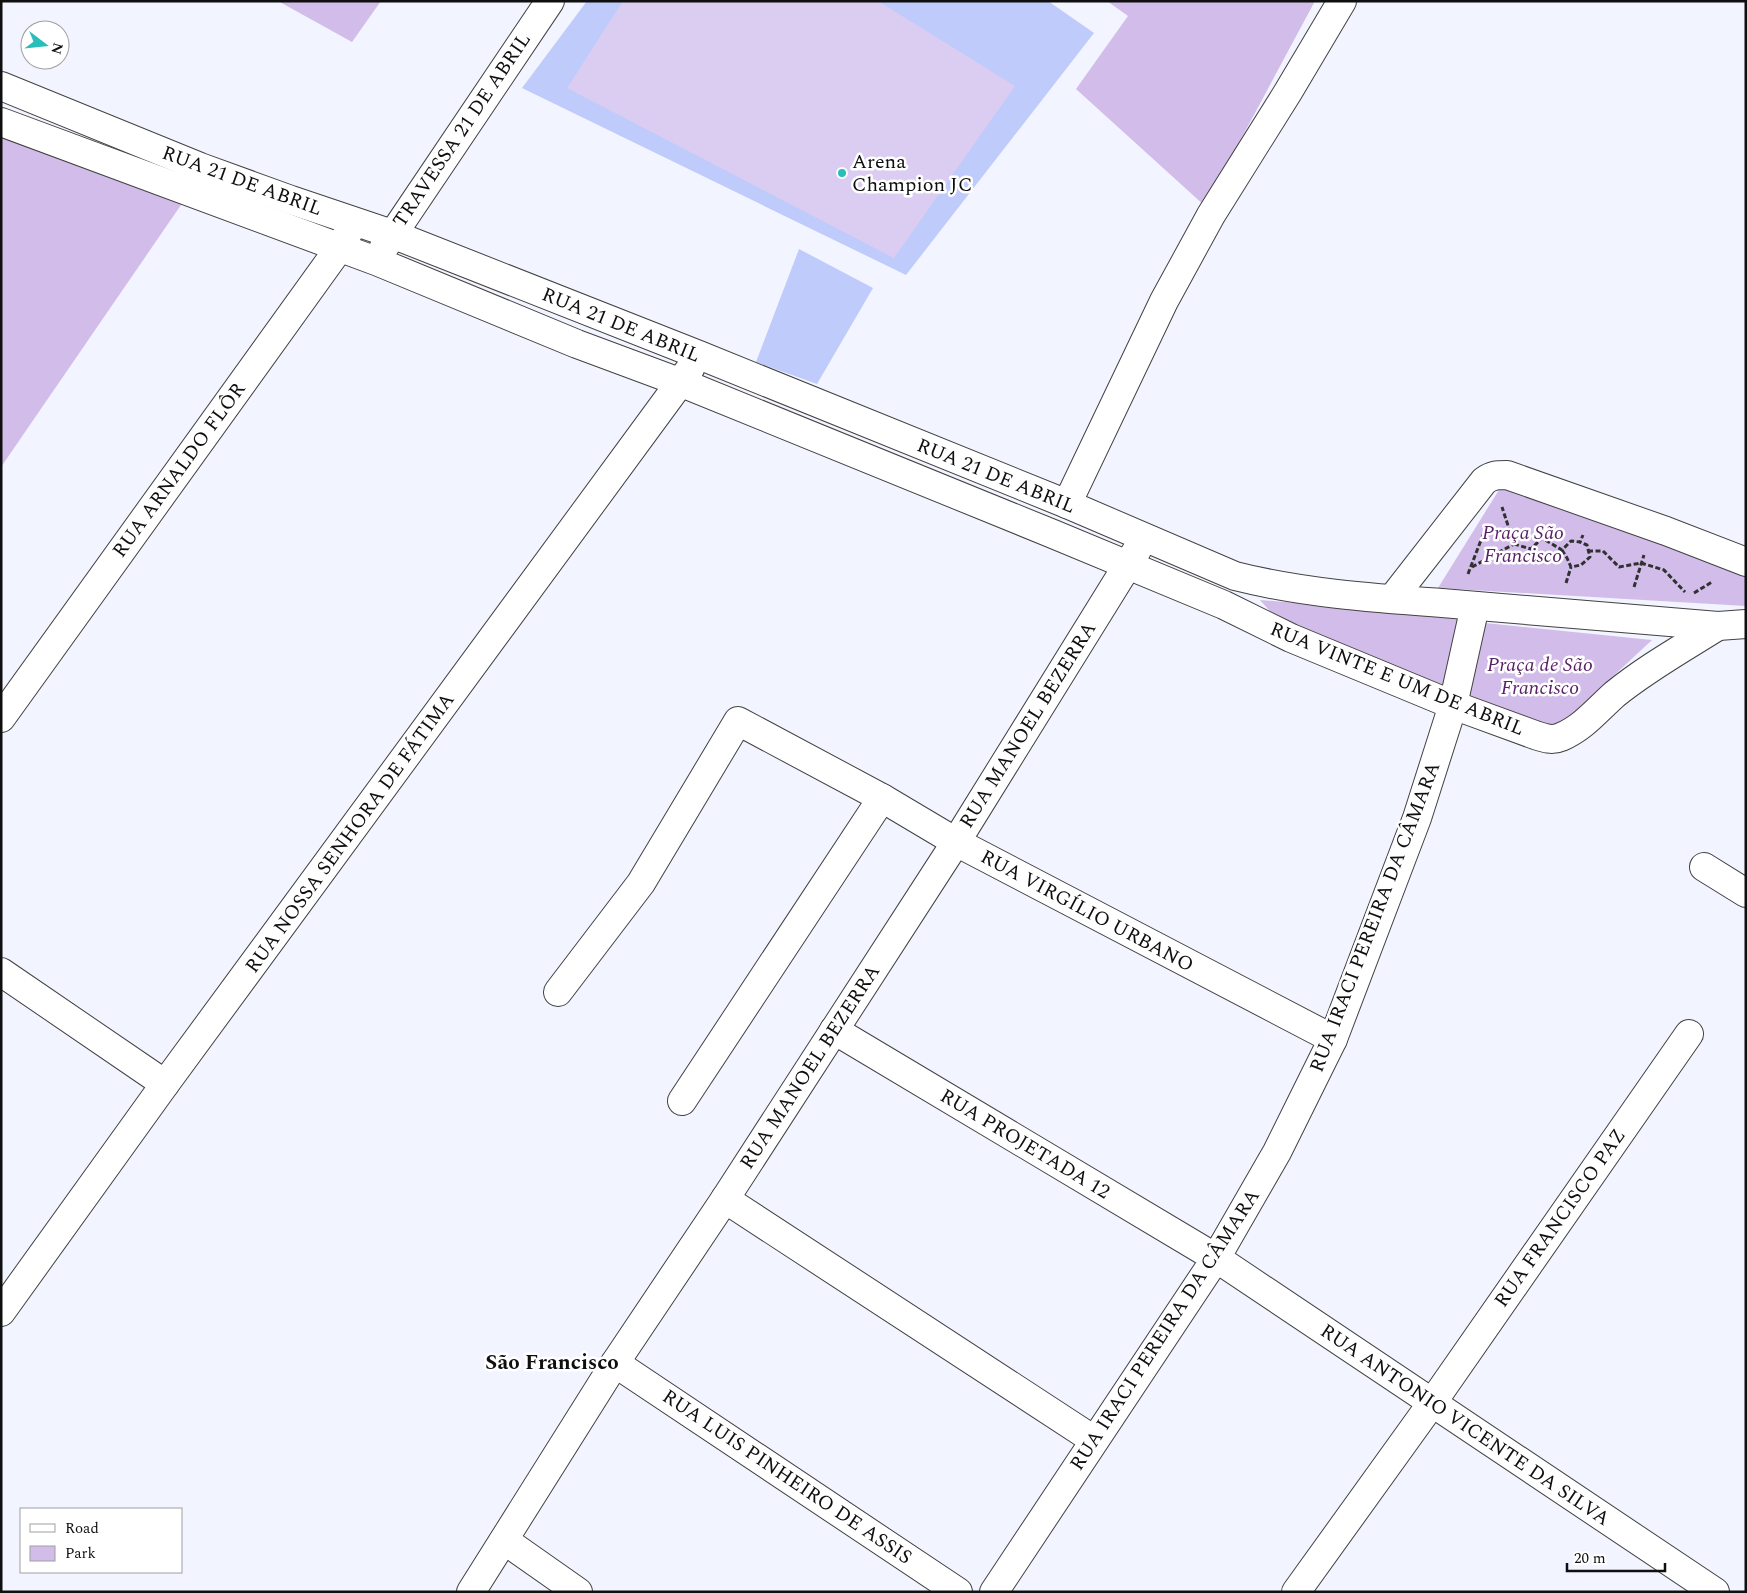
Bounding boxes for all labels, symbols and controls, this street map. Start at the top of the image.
north arrow [20,20,70,70]
street label: TRAVESSA 21 DE ABRIL [385,27,539,233]
text: N [45,40,69,57]
street label: RUA 21 DE ABRIL [158,138,326,224]
place label: Arena Champion JC [852,147,972,200]
marker: Arena Champion JC [836,167,848,179]
street label: RUA 21 DE ABRIL [537,280,705,370]
street label: RUA ARNALDO FLÔR [105,375,253,564]
street label: RUA 21 DE ABRIL [912,431,1080,521]
park label: Praça São Francisco [1482,518,1564,571]
street label: RUA VINTE E UM DE ABRIL [1265,614,1529,744]
street label: RUA MANOEL BEZERRA [952,616,1104,834]
park label: Praça de São Francisco [1487,650,1593,703]
street label: RUA NOSSA SENHORA DE FÁTIMA [238,687,462,979]
street label: RUA IRACI PEREIRA DA CÂMARA [1302,757,1448,1077]
street label: RUA VIRGÍLIO URBANO [975,842,1199,980]
street label: RUA MANOEL BEZERRA [732,959,888,1175]
street label: RUA PROJETADA 12 [934,1081,1116,1207]
street label: RUA FRANCISCO PAZ [1487,1122,1633,1314]
street label: RUA IRACI PEREIRA DA CÂMARA [1062,1183,1268,1477]
street label: RUA ANTONIO VICENTE DA SILVA [1314,1316,1616,1534]
district label: São Francisco [485,1347,619,1379]
street label: RUA LUIS PINHEIRO DE ASSIS [656,1382,918,1572]
legend [20,1508,182,1573]
text: Road [65,1517,99,1540]
scale bar [1567,1540,1664,1572]
text: Park [65,1542,96,1565]
text: 20 m [1574,1547,1606,1570]

